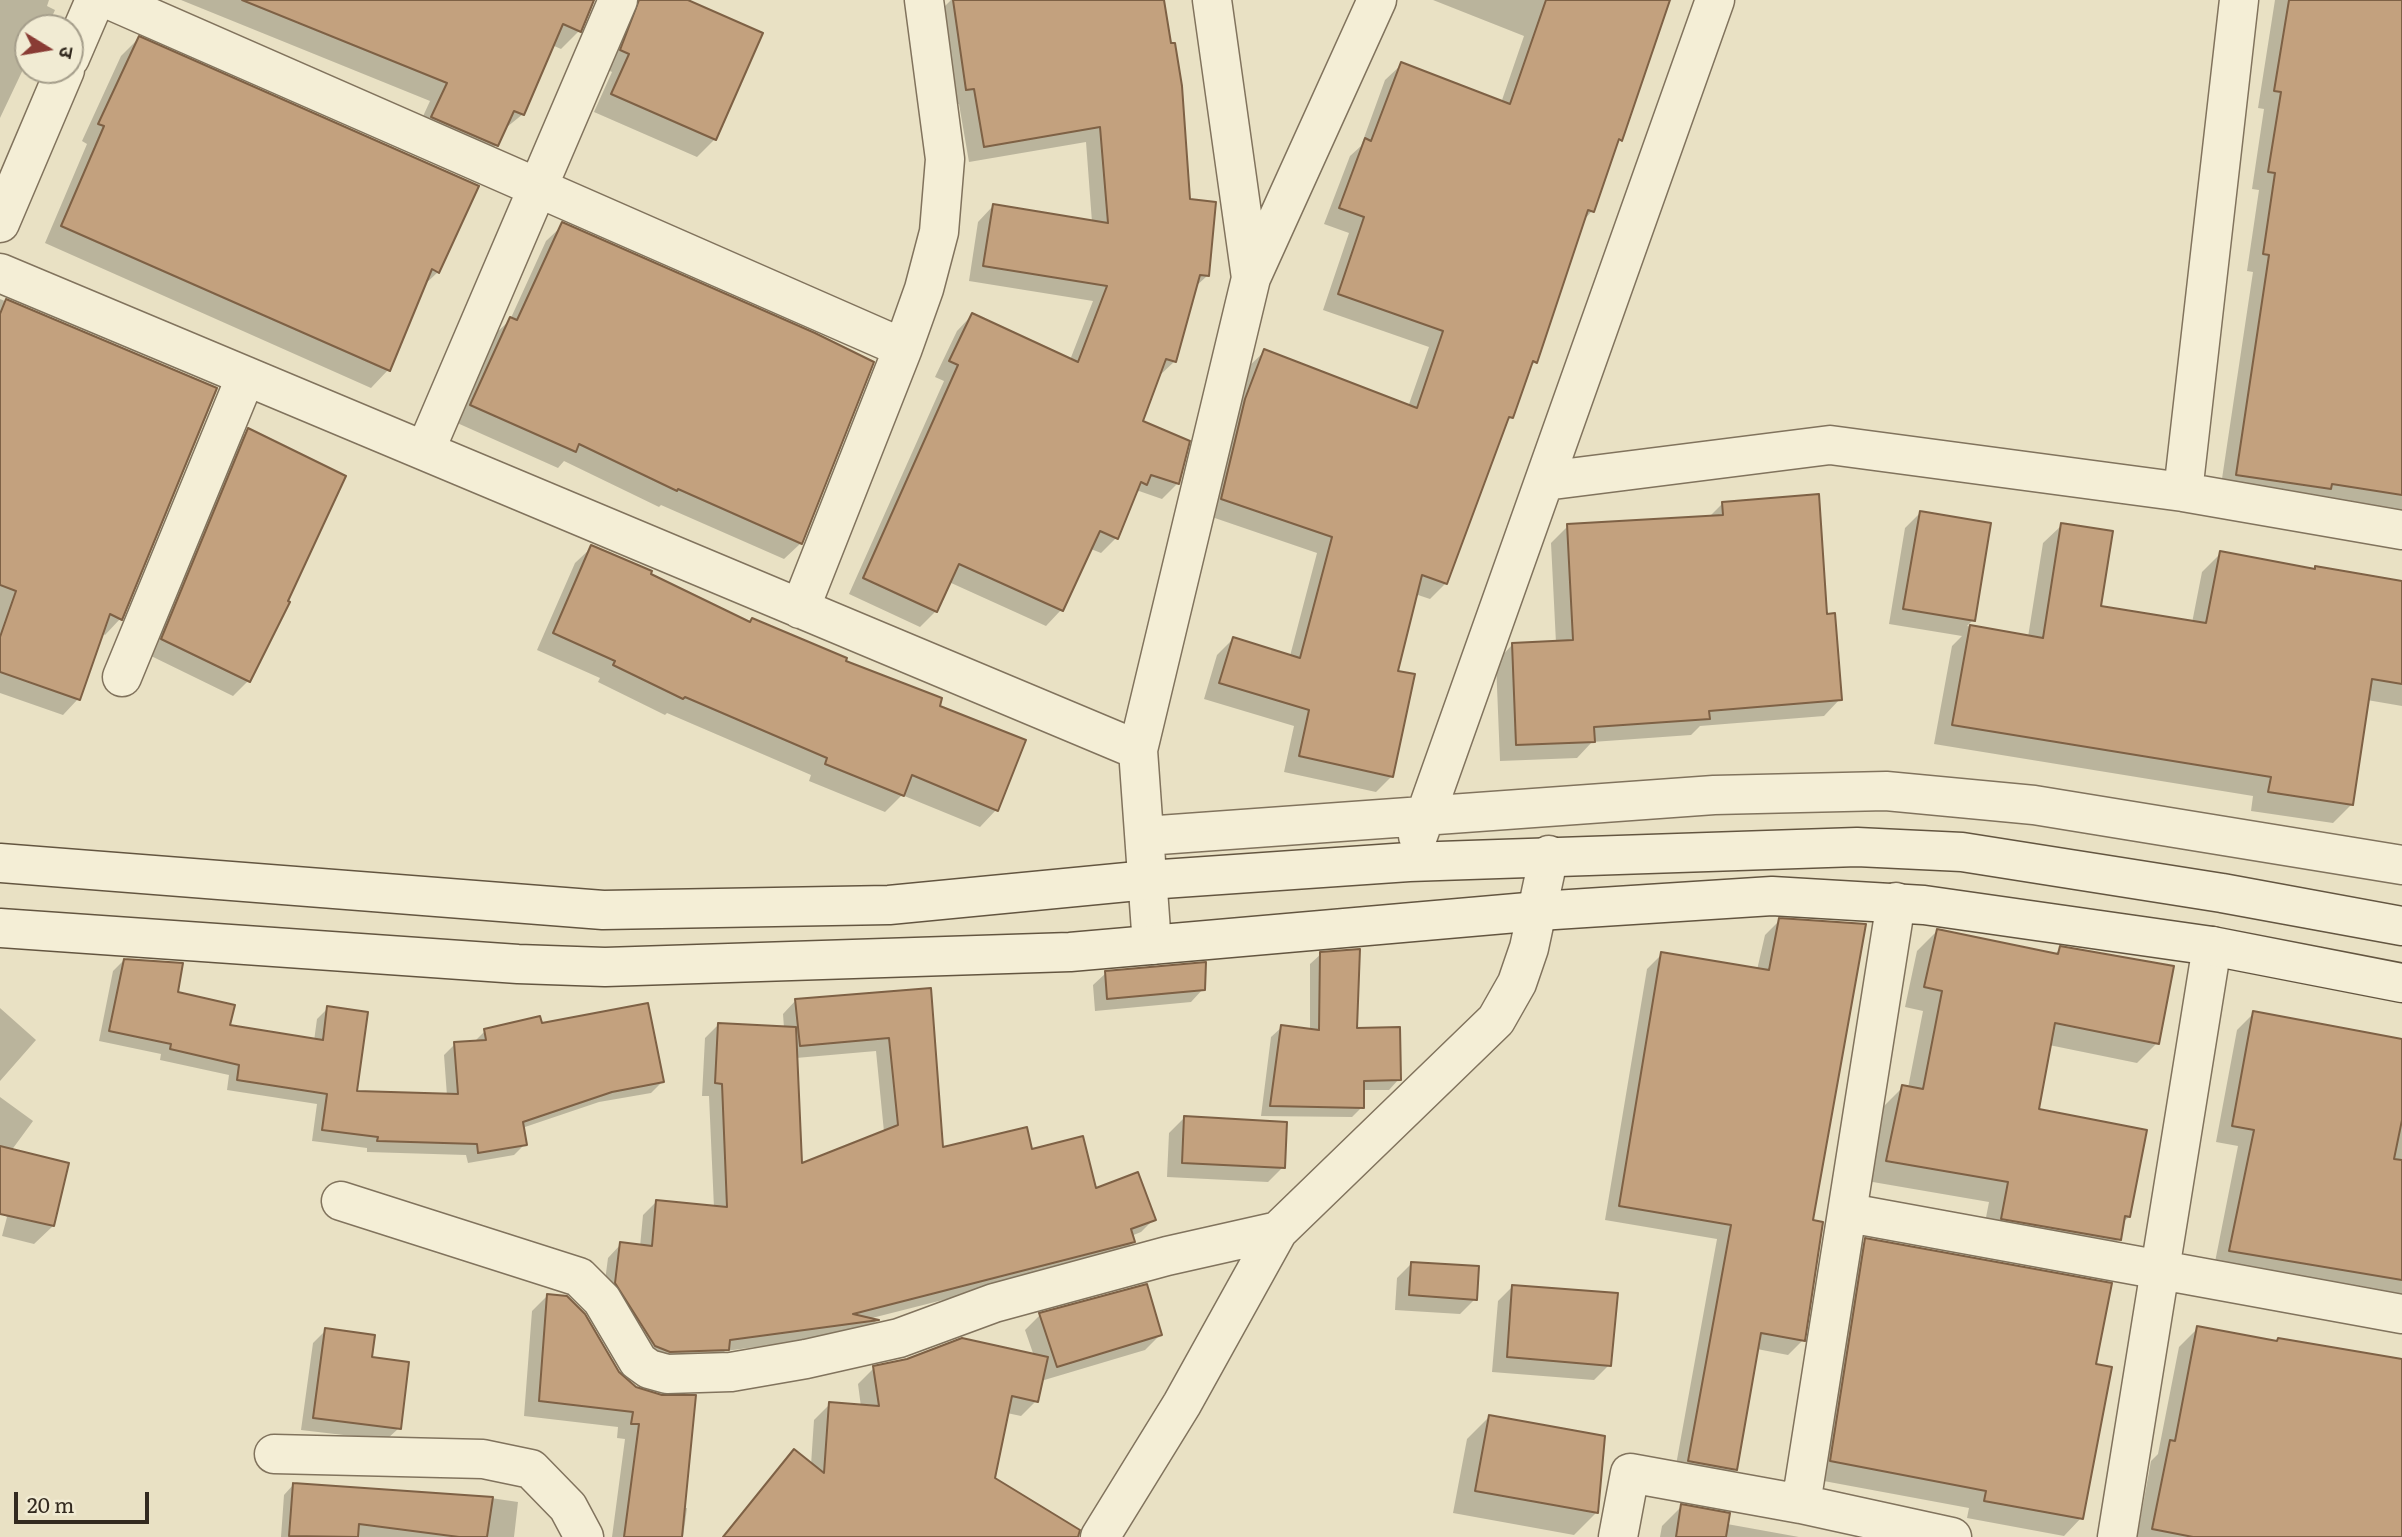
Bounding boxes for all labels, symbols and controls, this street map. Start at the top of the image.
north arrow [14,14,84,84]
text: उ [53,44,82,61]
scale bar [18,1478,152,1522]
text: 20 m [27,1488,74,1519]

